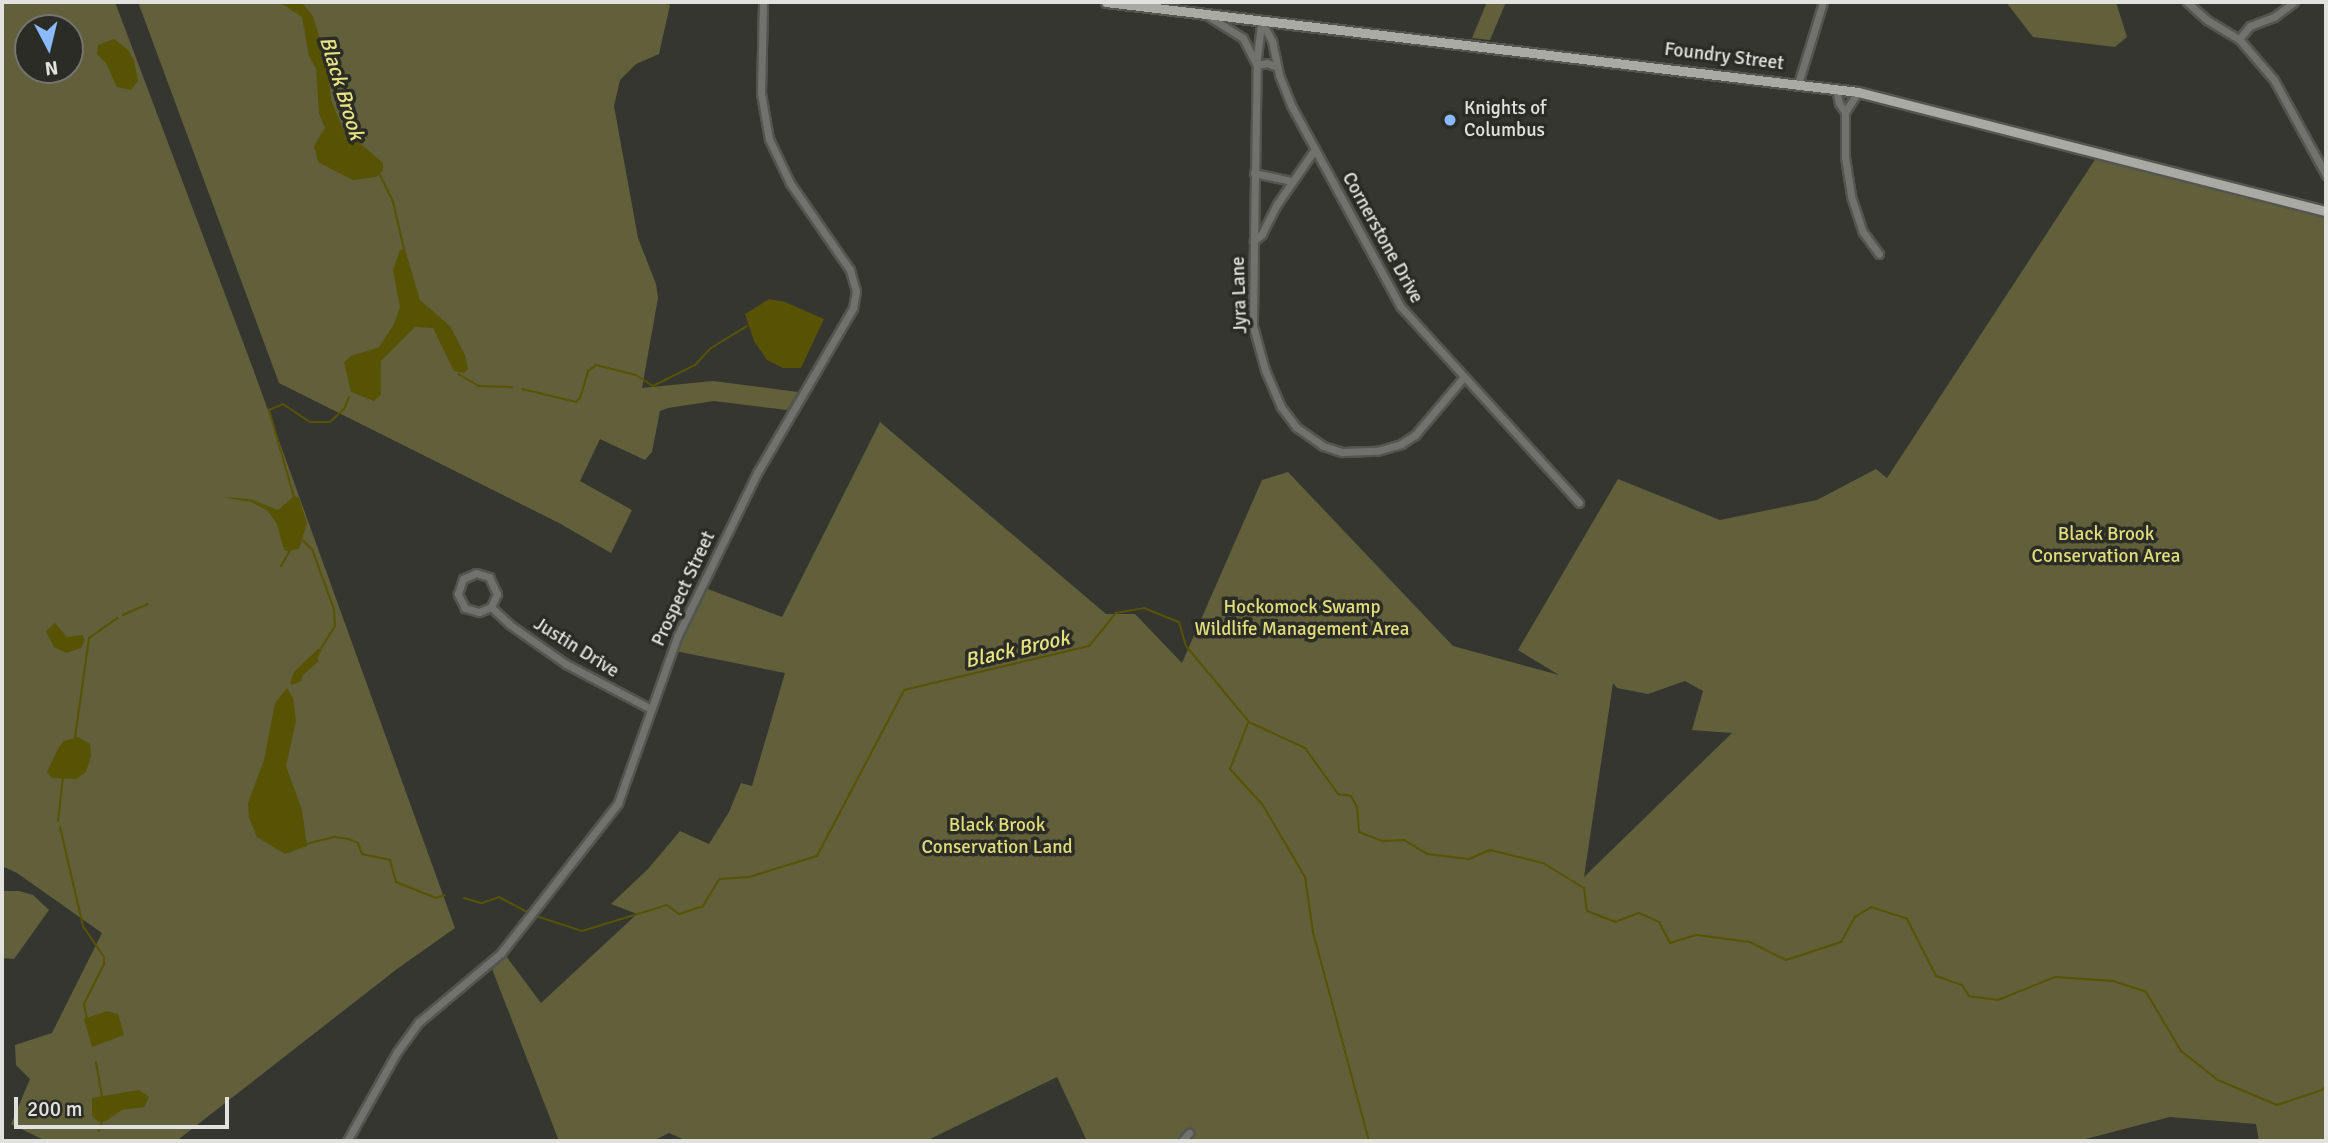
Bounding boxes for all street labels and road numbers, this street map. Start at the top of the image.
street label: Foundry Street [1663,38,1785,76]
street label: Cornerstone Drive [1337,168,1427,308]
street label: Jyra Lane [1227,256,1253,334]
street label: Prospect Street [647,528,721,650]
street label: Justin Drive [529,613,623,683]

